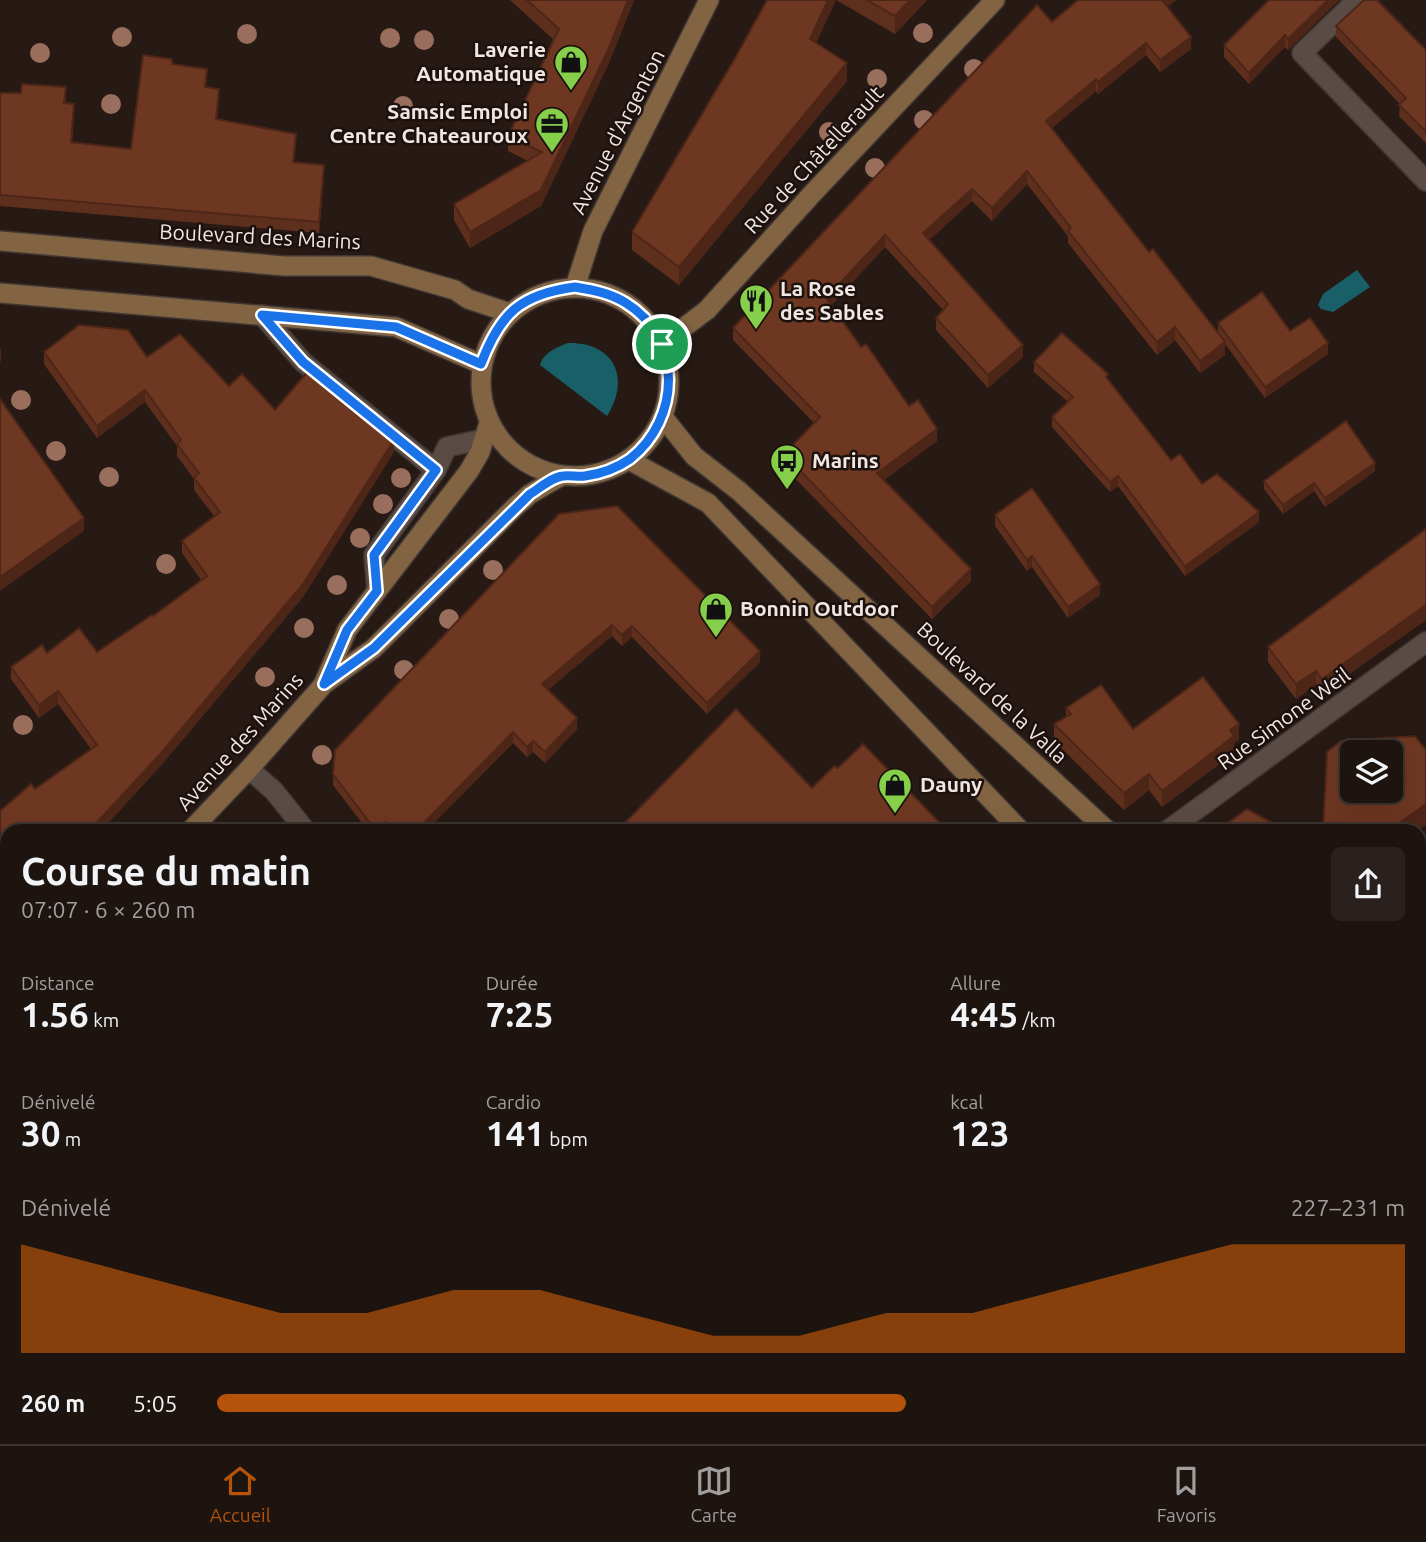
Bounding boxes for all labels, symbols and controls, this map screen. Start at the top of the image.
place label: Laverie Automatique [416,37,546,85]
shop icon: Laverie Automatique [552,43,590,92]
street label: Avenue d'Argenton [565,45,669,218]
street label: Rue de Châtellerault [739,81,888,238]
place label: Samsic Emploi Centre Chateauroux [329,99,529,147]
office icon: Samsic Emploi Centre Chateauroux [533,105,571,154]
street label: Boulevard des Marins [159,219,361,253]
place label: La Rose des Sables [780,276,884,324]
restaurant icon: La Rose des Sables [737,282,775,331]
pin [632,314,692,374]
icon: arrive [643,325,681,363]
bus stop icon: Marins [768,442,806,491]
place label: Marins [812,448,879,472]
shop icon: Bonnin Outdoor [697,590,735,639]
place label: Bonnin Outdoor [740,596,899,620]
street label: Boulevard de la Valla [913,617,1073,768]
street label: Rue Simone Weil [1213,662,1354,774]
street label: Avenue des Marins [171,668,307,815]
map controls [1340,740,1403,803]
button: layers [1340,740,1403,803]
shop icon: Dauny [876,766,914,815]
place label: Dauny [920,772,982,796]
button: share [1331,847,1405,921]
text: Course du matin [21,850,311,892]
text: 07:07 · 6 × 260 m [21,897,195,922]
text: Distance [21,972,95,994]
text: Durée [486,972,538,994]
text: Allure [950,972,1001,994]
text: 1.56 [21,994,89,1034]
text: 7:25 [486,994,554,1034]
text: 4:45 [950,994,1018,1034]
text: km [89,1009,119,1031]
text: /km [1018,1009,1056,1031]
text: Dénivelé [21,1091,96,1113]
text: Cardio [486,1091,541,1113]
text: kcal [950,1091,983,1113]
text: 30 [21,1113,60,1153]
text: 141 [486,1113,545,1153]
text: 123 [950,1113,1010,1153]
text: m [60,1128,81,1150]
text: bpm [545,1128,588,1150]
text: Dénivelé [21,1195,111,1220]
text: 227–231 m [1291,1195,1405,1220]
text: 260 m [21,1391,85,1416]
text: 5:05 [133,1391,178,1416]
tab: Accueil [210,1462,271,1526]
tab: Carte [690,1462,737,1526]
tab: Favoris [1157,1462,1216,1526]

